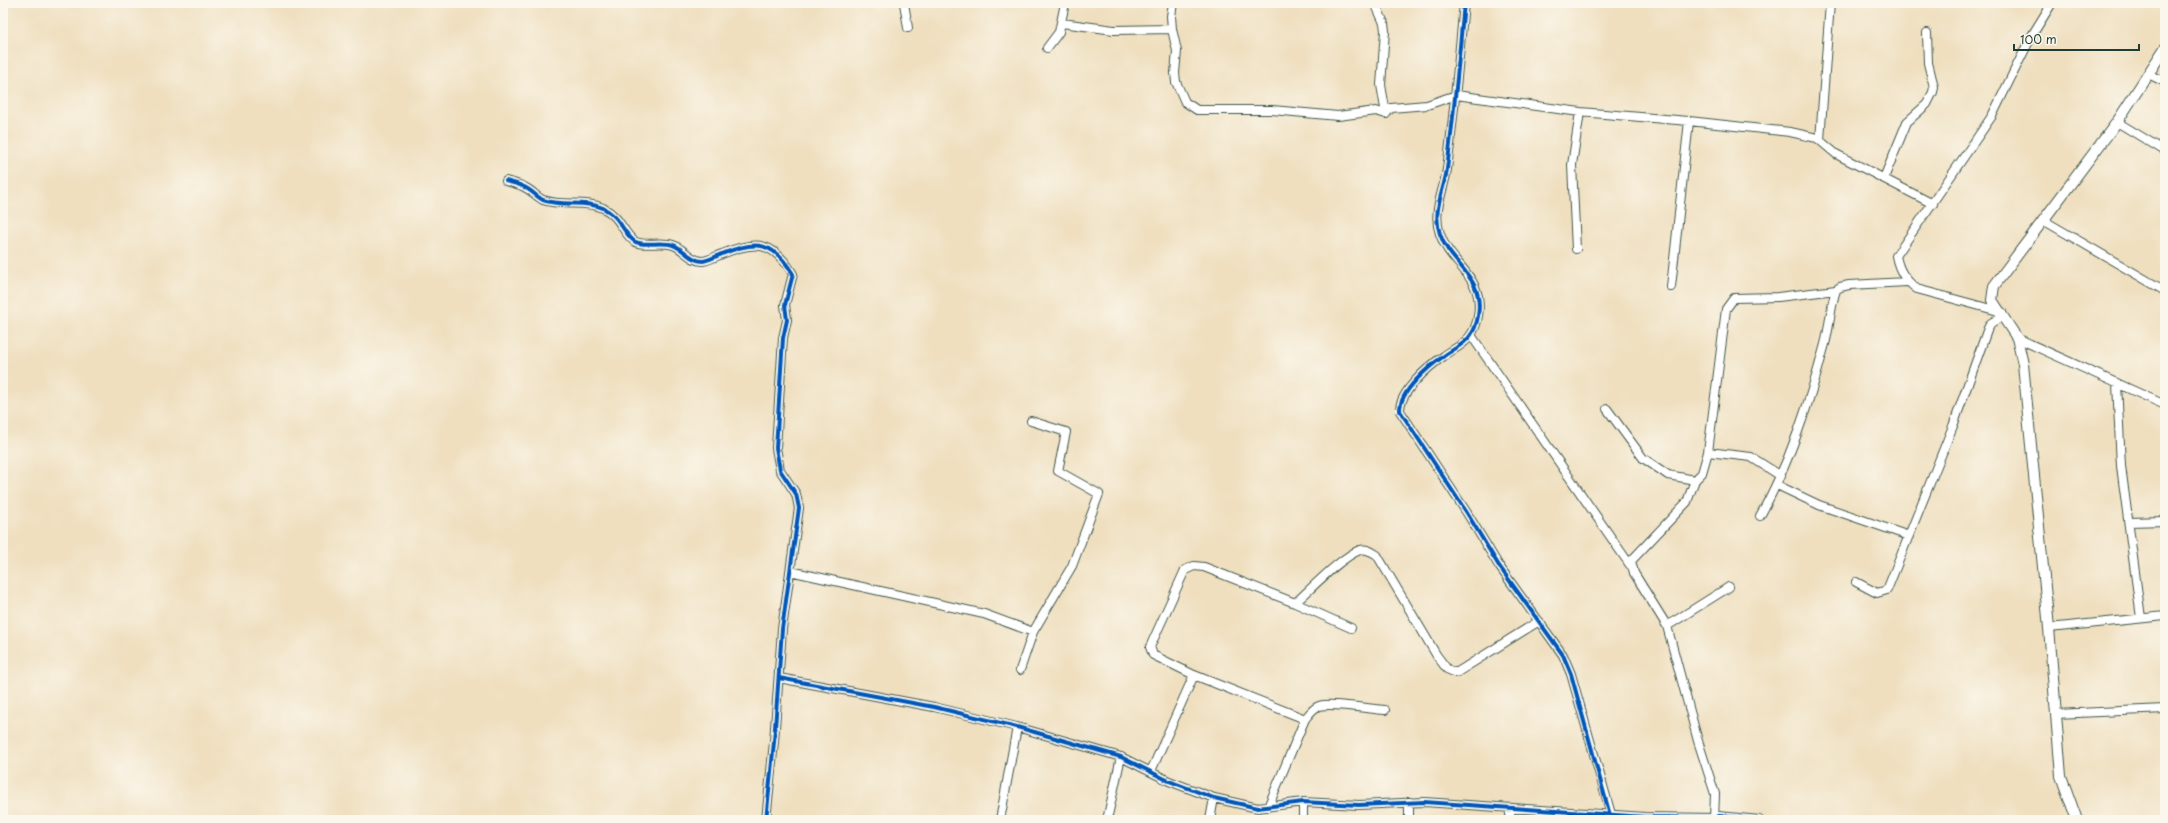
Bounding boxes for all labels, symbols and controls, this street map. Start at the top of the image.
scale bar [2014,26,2139,52]
text: 100 m [2020,30,2057,48]

